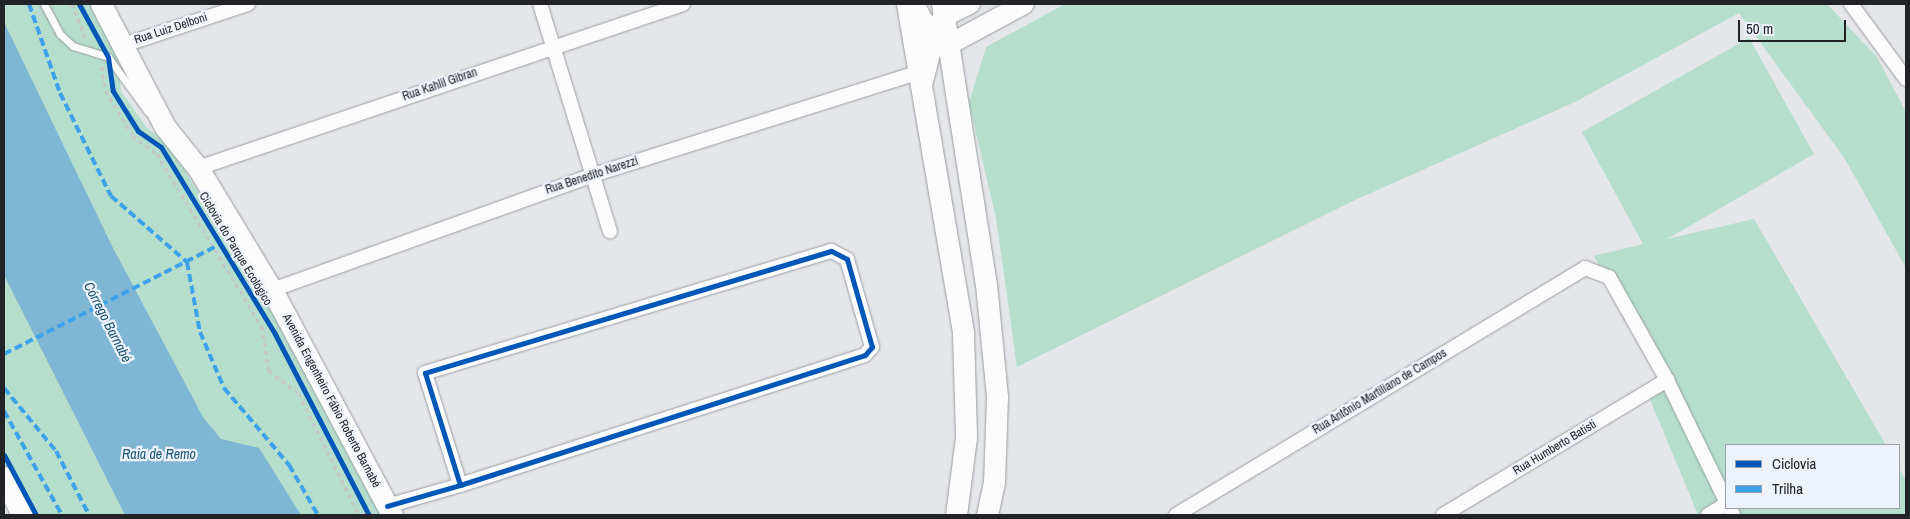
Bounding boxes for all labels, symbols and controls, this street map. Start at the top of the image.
street label: Rua Luiz Delboni [133,10,209,48]
scale bar [1740,10,1848,42]
text: 50 m [1746,18,1773,39]
street label: Rua Kahlil Gibran [401,65,479,105]
street label: Rua Benedito Narezzi [544,154,640,198]
street label: Ciclovia do Parque Ecológico [195,190,275,308]
water label: Córrego Barnabé [81,279,135,365]
street label: Avenida Engenheiro Fábio Roberto Barnabé [279,312,383,490]
street label: Rua Antônio Martiliano de Campos [1310,346,1450,438]
street label: Rua Humberto Batisti [1511,417,1599,479]
legend [1725,444,1900,509]
water label: Raia de Remo [122,446,196,462]
text: Ciclovia [1772,453,1816,474]
text: Trilha [1772,478,1803,499]

